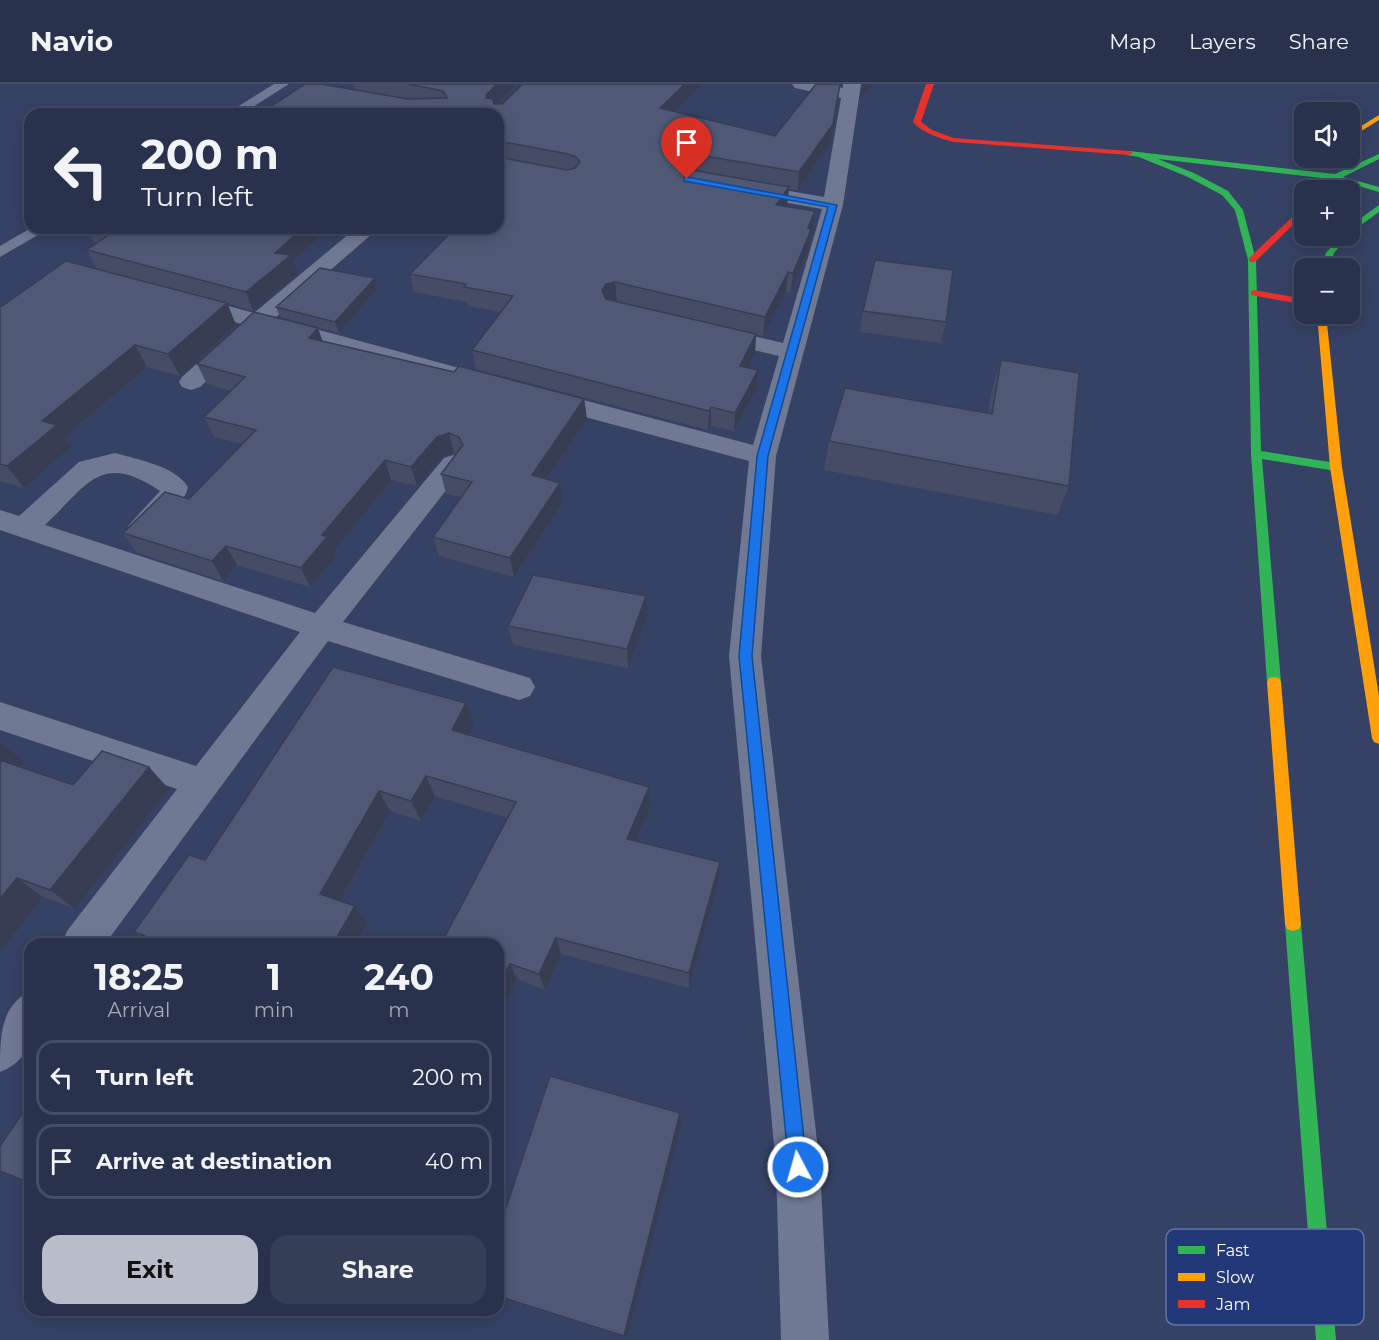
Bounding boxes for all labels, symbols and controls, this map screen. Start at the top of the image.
text: Navio [30,24,113,58]
text: Map [1109,29,1156,54]
text: Layers [1189,29,1256,54]
text: Share [1289,29,1349,54]
map controls [1294,102,1360,324]
button: sound [1294,102,1360,168]
pin [661,117,712,179]
icon: arrive [670,126,703,159]
text: 200 m [141,128,279,180]
icon: left [42,132,120,210]
text: Turn left [141,180,254,213]
button: + [1294,180,1360,246]
button: − [1294,258,1360,324]
text: 18:25 [94,955,184,999]
text: 1 [267,955,281,999]
text: 240 [364,955,434,999]
text: Arrival [107,998,170,1022]
text: min [254,998,294,1022]
text: m [388,998,410,1022]
icon: left [45,1061,78,1094]
text: Turn left [96,1064,194,1091]
text: 200 m [412,1064,483,1091]
position arrow [766,1135,830,1199]
icon: arrive [45,1145,78,1178]
text: Arrive at destination [96,1148,332,1175]
text: 40 m [425,1148,483,1175]
legend [1166,1229,1364,1325]
button: Exit [42,1235,258,1304]
button: Share [270,1235,486,1304]
text: Fast [1216,1241,1250,1260]
text: Slow [1216,1268,1254,1287]
text: Jam [1215,1295,1250,1314]

